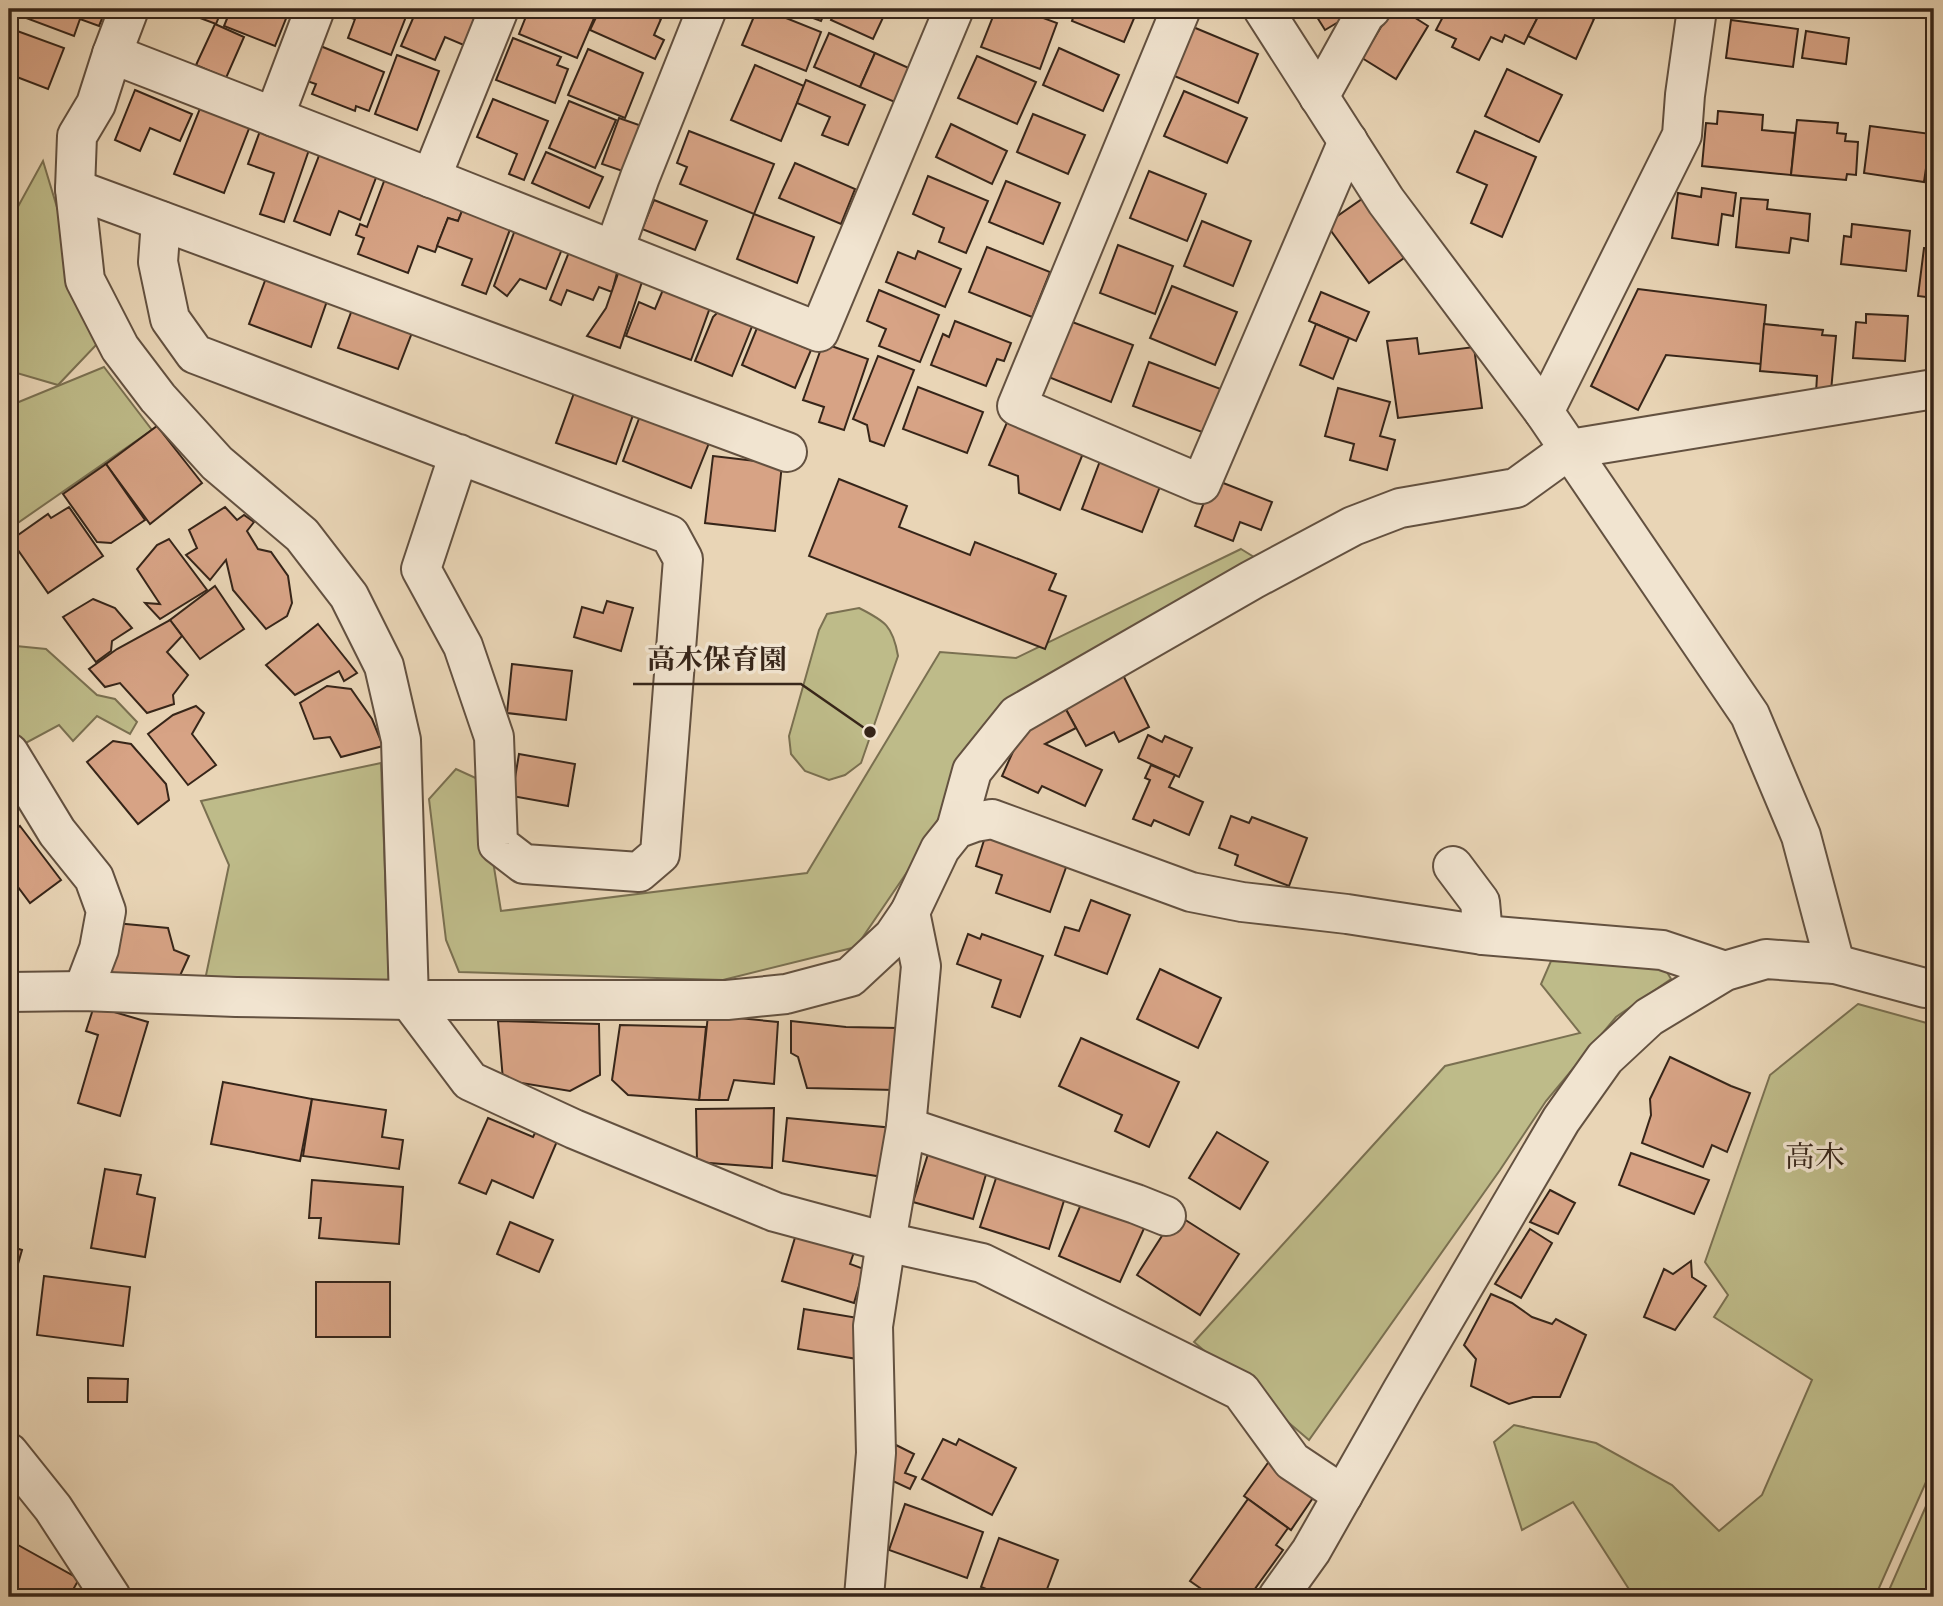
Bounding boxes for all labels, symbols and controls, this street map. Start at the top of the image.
callout: 高木保育園 [633,635,801,684]
text: 高木保育園 [647,643,787,676]
district label: 高木 [1785,1140,1845,1175]

